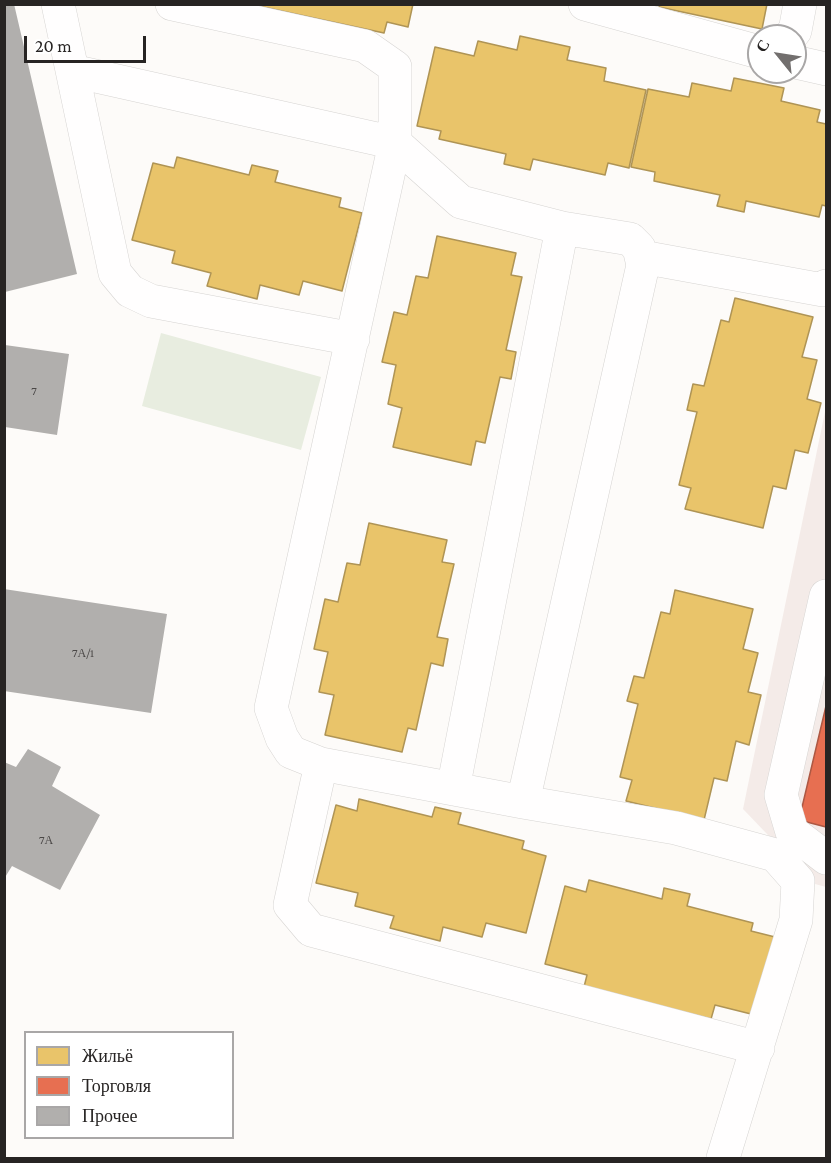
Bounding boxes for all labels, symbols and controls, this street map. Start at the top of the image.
scale bar [27,24,148,62]
north arrow [747,24,807,84]
text: 20 m [35,36,72,56]
text: С [752,36,773,55]
house number: 7 [31,384,37,398]
house number: 7А/1 [72,646,94,660]
house number: 7А [39,833,53,847]
legend [24,1031,234,1139]
text: Жильё [82,1046,133,1066]
text: Торговля [82,1076,151,1096]
text: Прочее [82,1106,138,1126]

